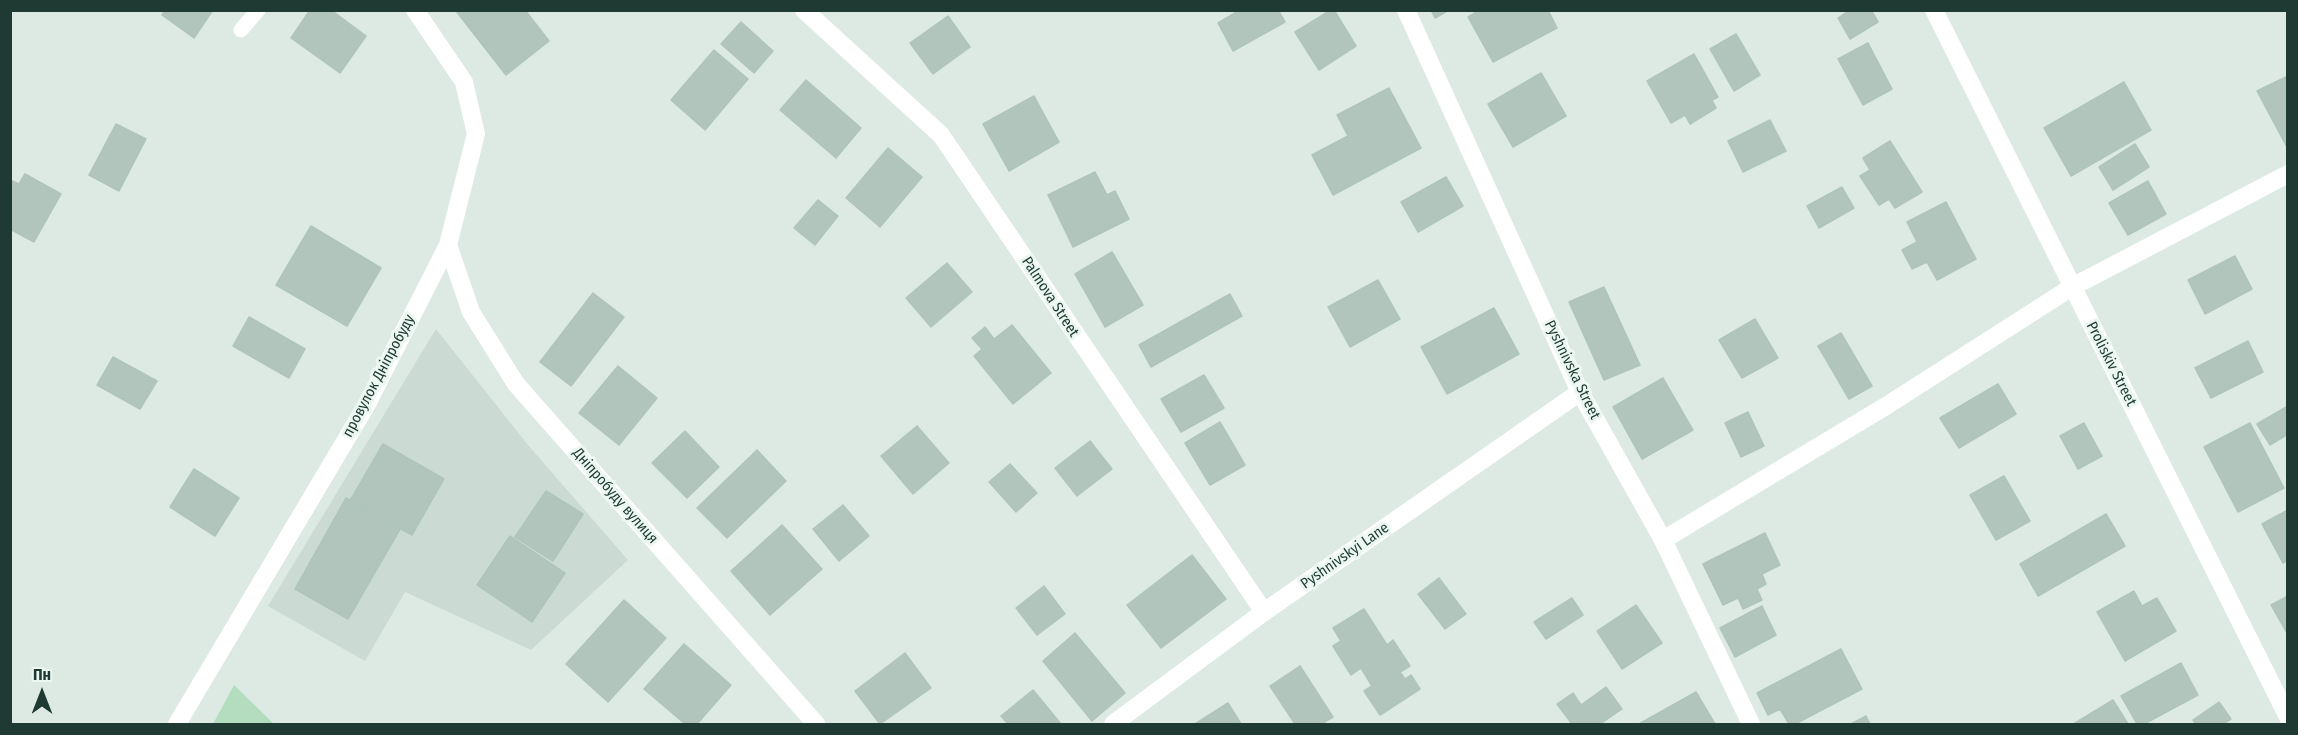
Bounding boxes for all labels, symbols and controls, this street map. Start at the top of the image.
street label: Palmova Street [1017,254,1083,340]
street label: провулок Дніпробуду [339,312,419,440]
street label: Pyshnivska Street [1540,318,1604,422]
street label: Proliskiv Street [2082,319,2140,409]
street label: Дніпробуду вулиця [569,444,661,548]
street label: Pyshnivskyi Lane [1297,519,1393,593]
north arrow [12,663,72,723]
text: Пн [33,665,51,684]

